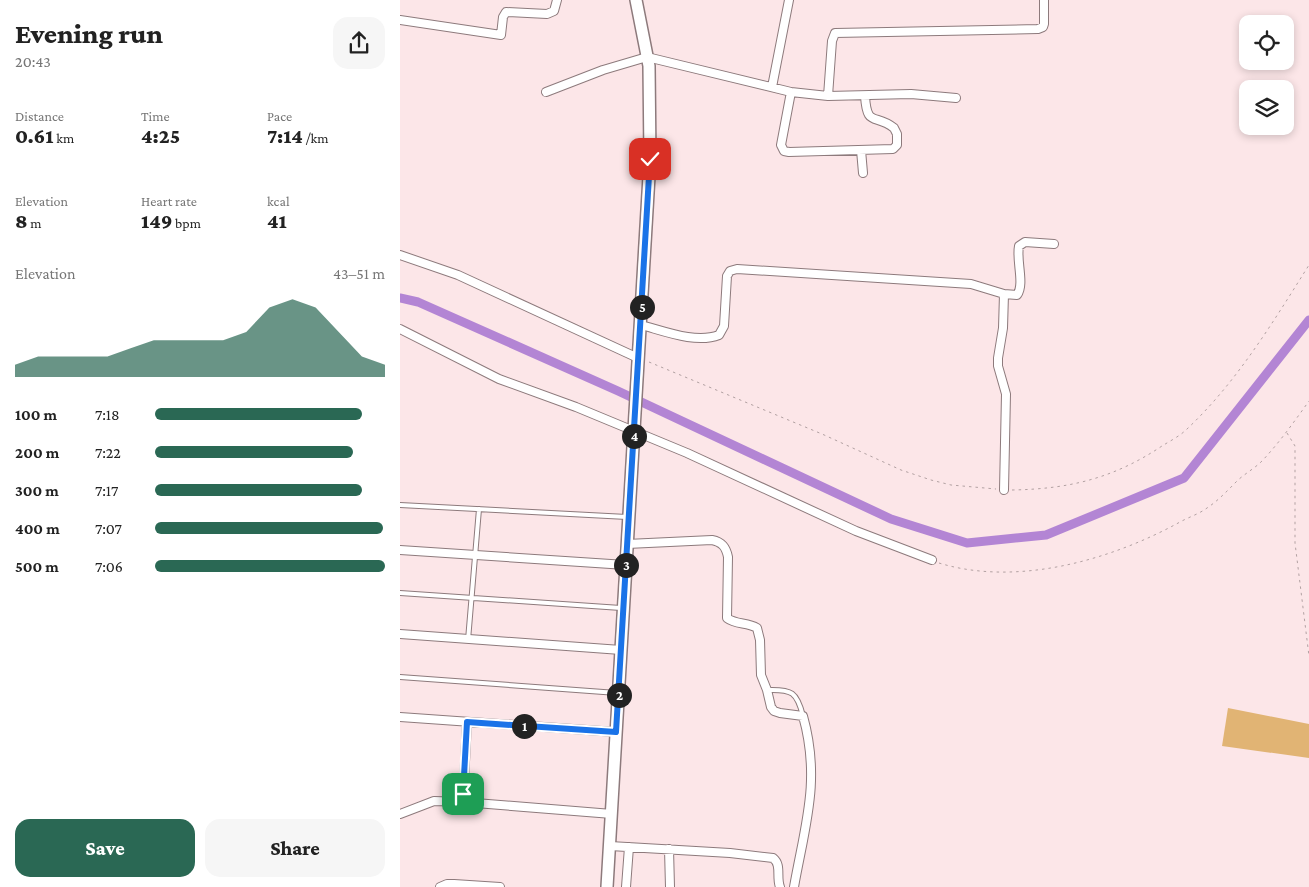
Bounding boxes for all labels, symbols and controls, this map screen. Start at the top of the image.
map controls [1239,15,1294,135]
button: locate [1239,15,1294,70]
button: share [333,17,385,69]
text: Evening run [15,18,163,49]
text: 20:43 [15,53,51,70]
button: layers [1239,80,1294,135]
text: Distance [15,108,64,124]
text: Time [141,108,170,124]
text: Pace [267,108,292,124]
text: 0.61 [15,124,54,148]
text: 4:25 [141,124,180,148]
text: 7:14 [267,124,303,148]
text: km [54,130,74,146]
text: /km [303,130,329,146]
pin [629,138,671,180]
icon: check [636,145,664,173]
text: Elevation [15,193,68,209]
text: Heart rate [141,193,197,209]
text: kcal [267,193,290,209]
text: 8 [15,209,28,233]
text: 149 [141,209,172,233]
text: 41 [267,209,287,233]
text: m [28,215,41,231]
text: bpm [172,215,201,231]
text: Elevation [15,265,76,282]
text: 43–51 m [333,265,385,282]
pin: 5 [630,294,654,320]
text: 5 [639,299,646,315]
text: 100 m [15,406,57,423]
text: 7:18 [95,406,120,423]
pin: 4 [622,424,646,448]
text: 4 [631,428,638,444]
text: 200 m [15,444,59,461]
text: 7:22 [95,444,121,461]
text: 300 m [15,482,59,499]
text: 7:17 [95,482,118,499]
text: 400 m [15,520,60,537]
text: 7:07 [95,520,122,537]
pin: 3 [614,552,638,578]
text: 3 [623,557,630,573]
text: 500 m [15,558,59,575]
text: 7:06 [95,558,123,575]
pin: 2 [606,682,632,708]
text: 2 [616,687,623,703]
pin: 1 [512,714,536,738]
text: 1 [522,718,527,734]
pin [442,773,484,815]
icon: arrive [449,780,477,808]
button: Save [15,819,195,877]
button: Share [205,819,385,877]

